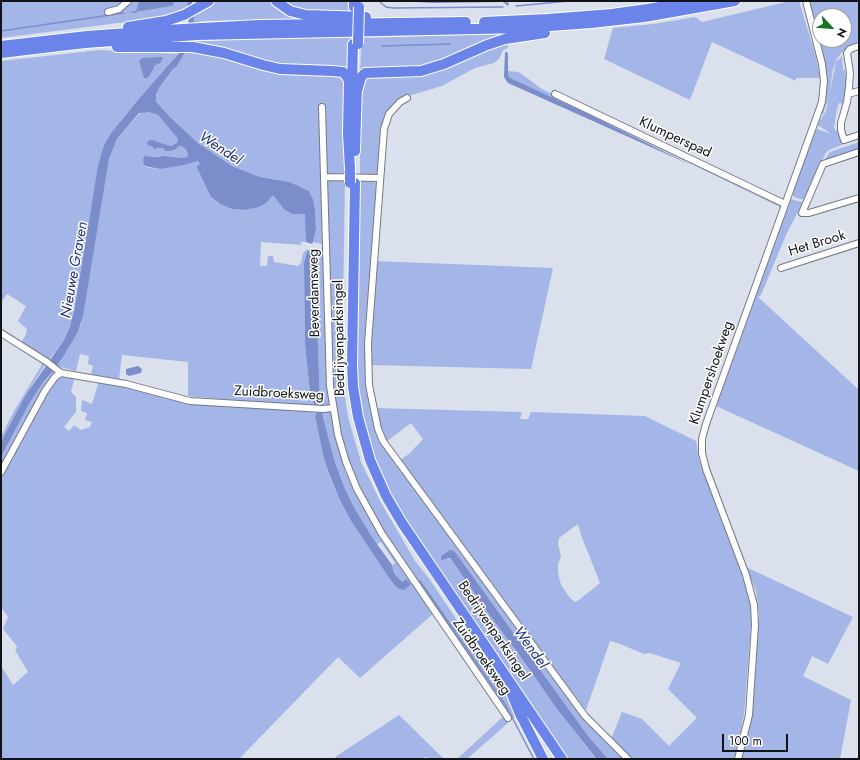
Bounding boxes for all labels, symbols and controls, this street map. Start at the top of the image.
north arrow [812,8,852,48]
text: N [833,25,851,40]
street label: Klumperspad [636,114,714,162]
water label: Wendel [195,129,245,169]
water label: Nieuwe Graven [58,220,92,320]
street label: Het Brook [787,227,847,261]
street label: Beverdamsweg [306,249,324,337]
street label: Bedrijvenparksingel [331,280,349,396]
street label: Klumpershoekweg [686,319,738,427]
street label: Zuidbroeksweg [234,383,324,405]
street label: Bedrijvenparksingel [454,578,532,684]
street label: Zuidbroeksweg [448,615,514,699]
water label: Wendel [509,623,551,673]
scale bar [724,726,790,752]
text: 100 m [729,732,762,750]

